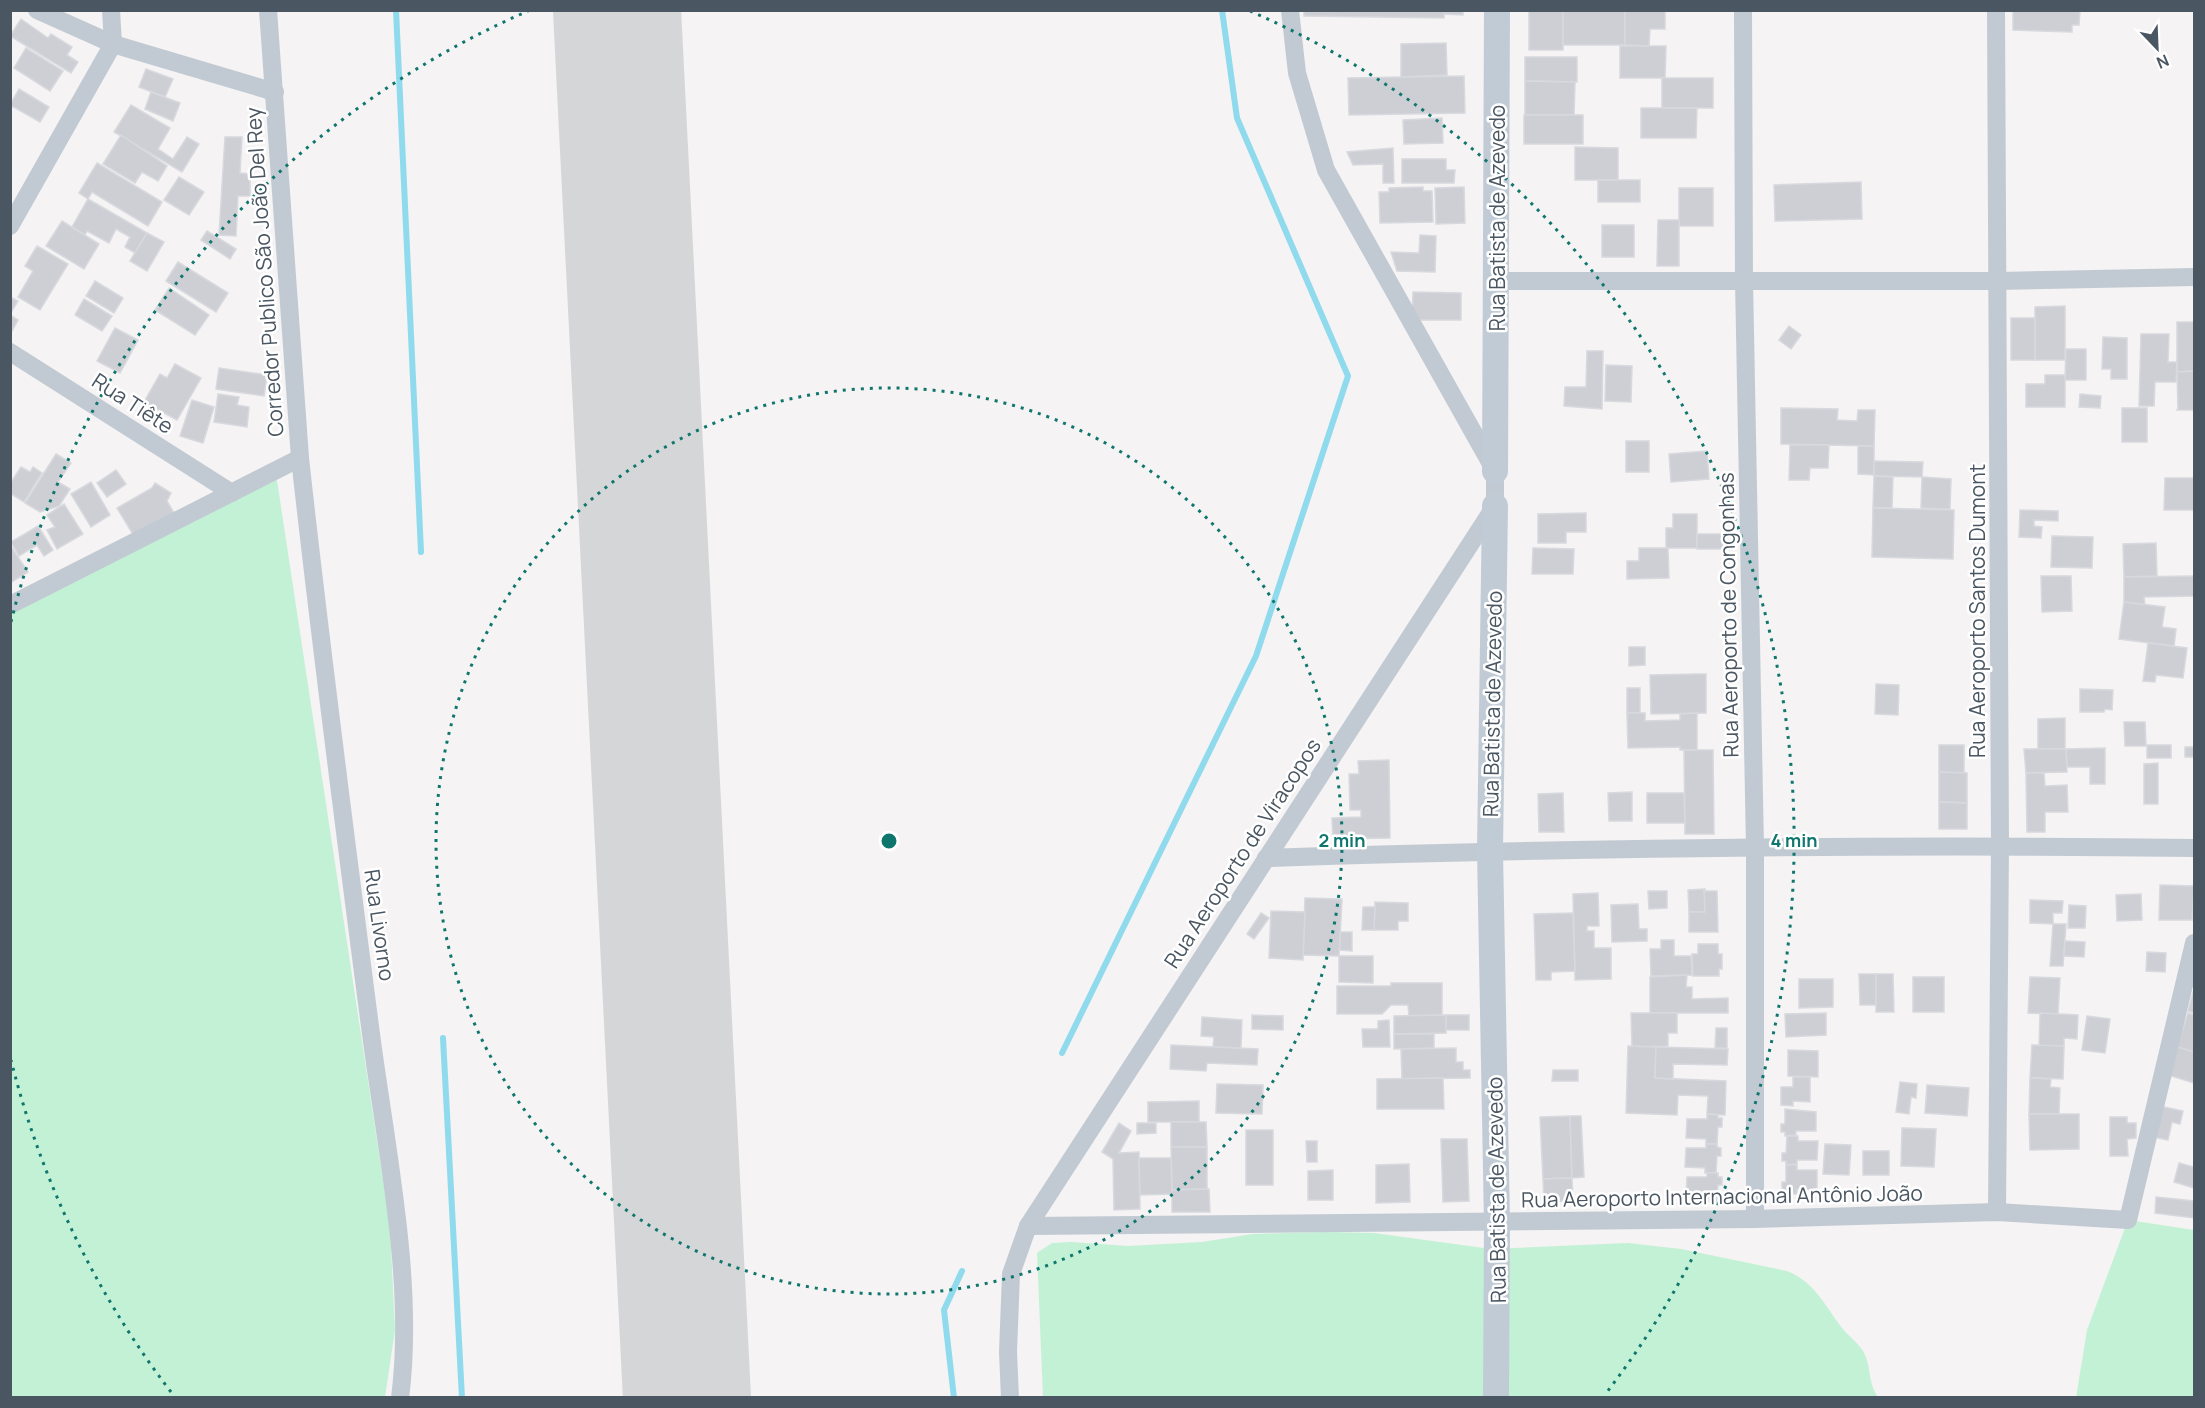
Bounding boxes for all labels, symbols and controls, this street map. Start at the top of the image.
north arrow [2127,18,2187,78]
text: N [2153,49,2172,74]
street label: Rua Batista de Azevedo [1483,105,1511,331]
street label: Corredor Publico São João Del Rey [239,106,289,438]
street label: Rua Tiête [87,366,179,440]
street label: Rua Aeroporto Santos Dumont [1963,464,1991,758]
street label: Rua Aeroporto de Congonhas [1712,472,1744,758]
street label: Rua Batista de Azevedo [1476,591,1508,817]
street label: Rua Aeroporto de Viracopos [1157,733,1327,973]
text: 2 min [1319,828,1365,852]
text: 4 min [1770,828,1818,852]
centre of rings [879,831,899,851]
street label: Rua Livorno [358,867,402,983]
street label: Rua Batista de Azevedo [1480,1077,1512,1303]
street label: Rua Aeroporto Internacional Antônio João [1521,1178,1923,1214]

